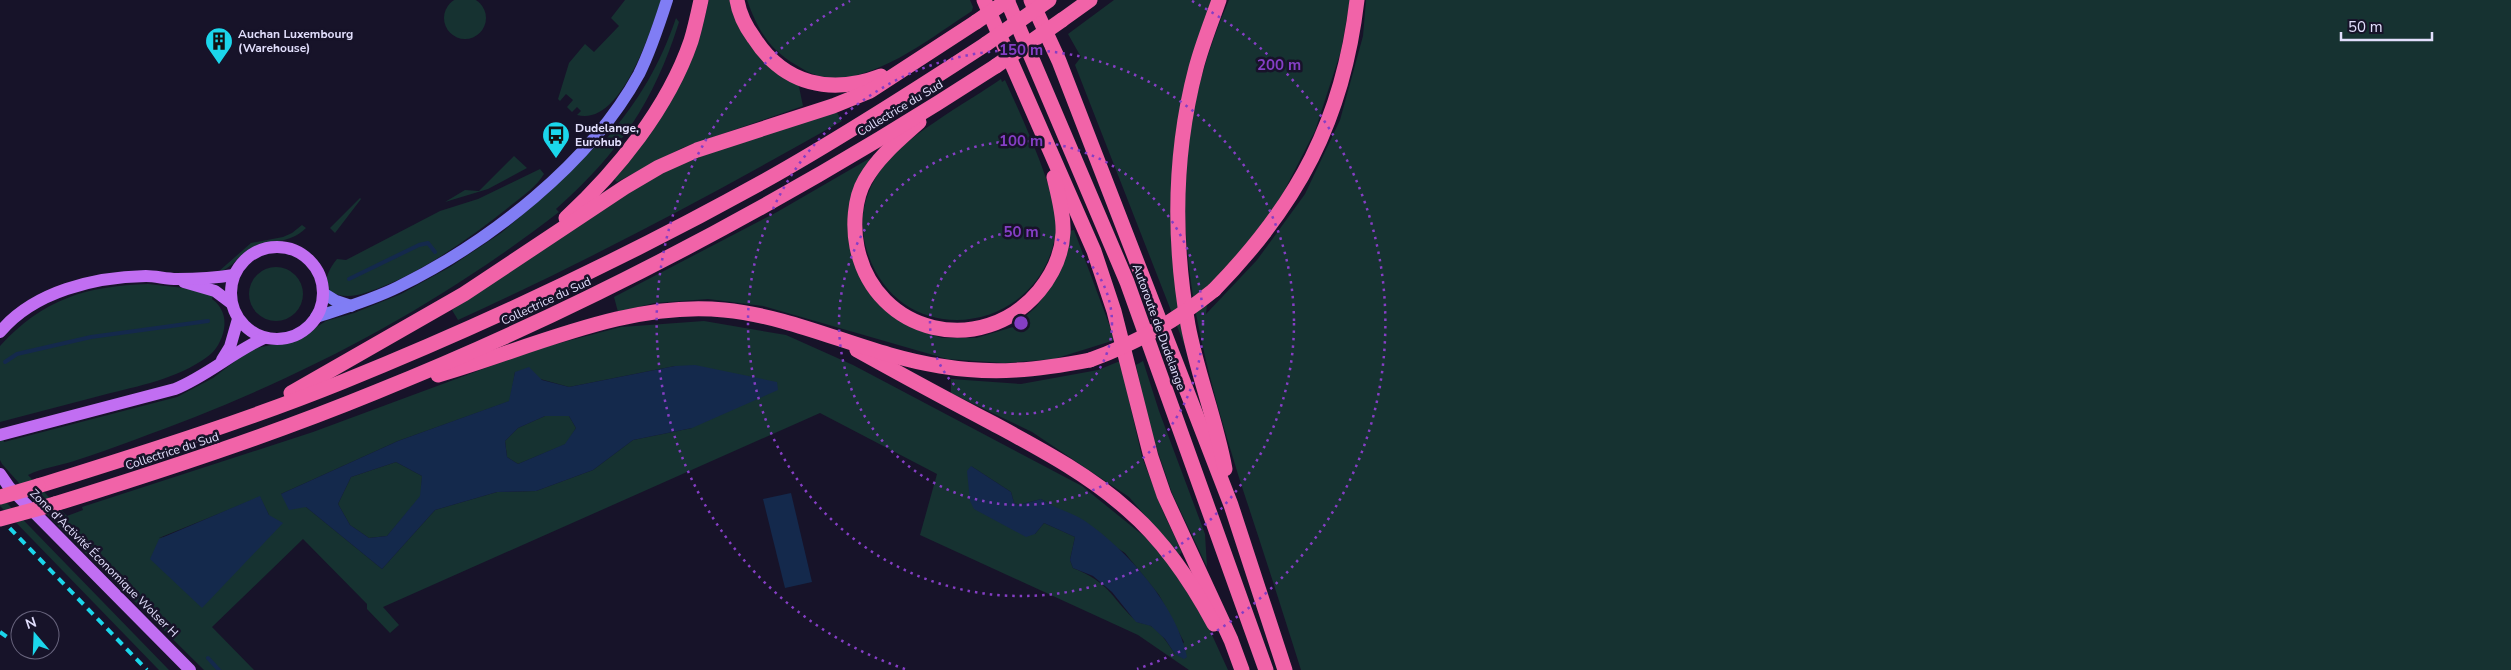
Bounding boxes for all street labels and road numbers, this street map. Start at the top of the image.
street label: Collectrice du Sud [854,76,946,140]
street label: Autoroute de Dudelange [1129,262,1189,392]
street label: Collectrice du Sud [498,273,594,329]
street label: Collectrice du Sud [123,428,221,474]
street label: Zone d'Activité Économique Wolser H [26,485,182,641]

